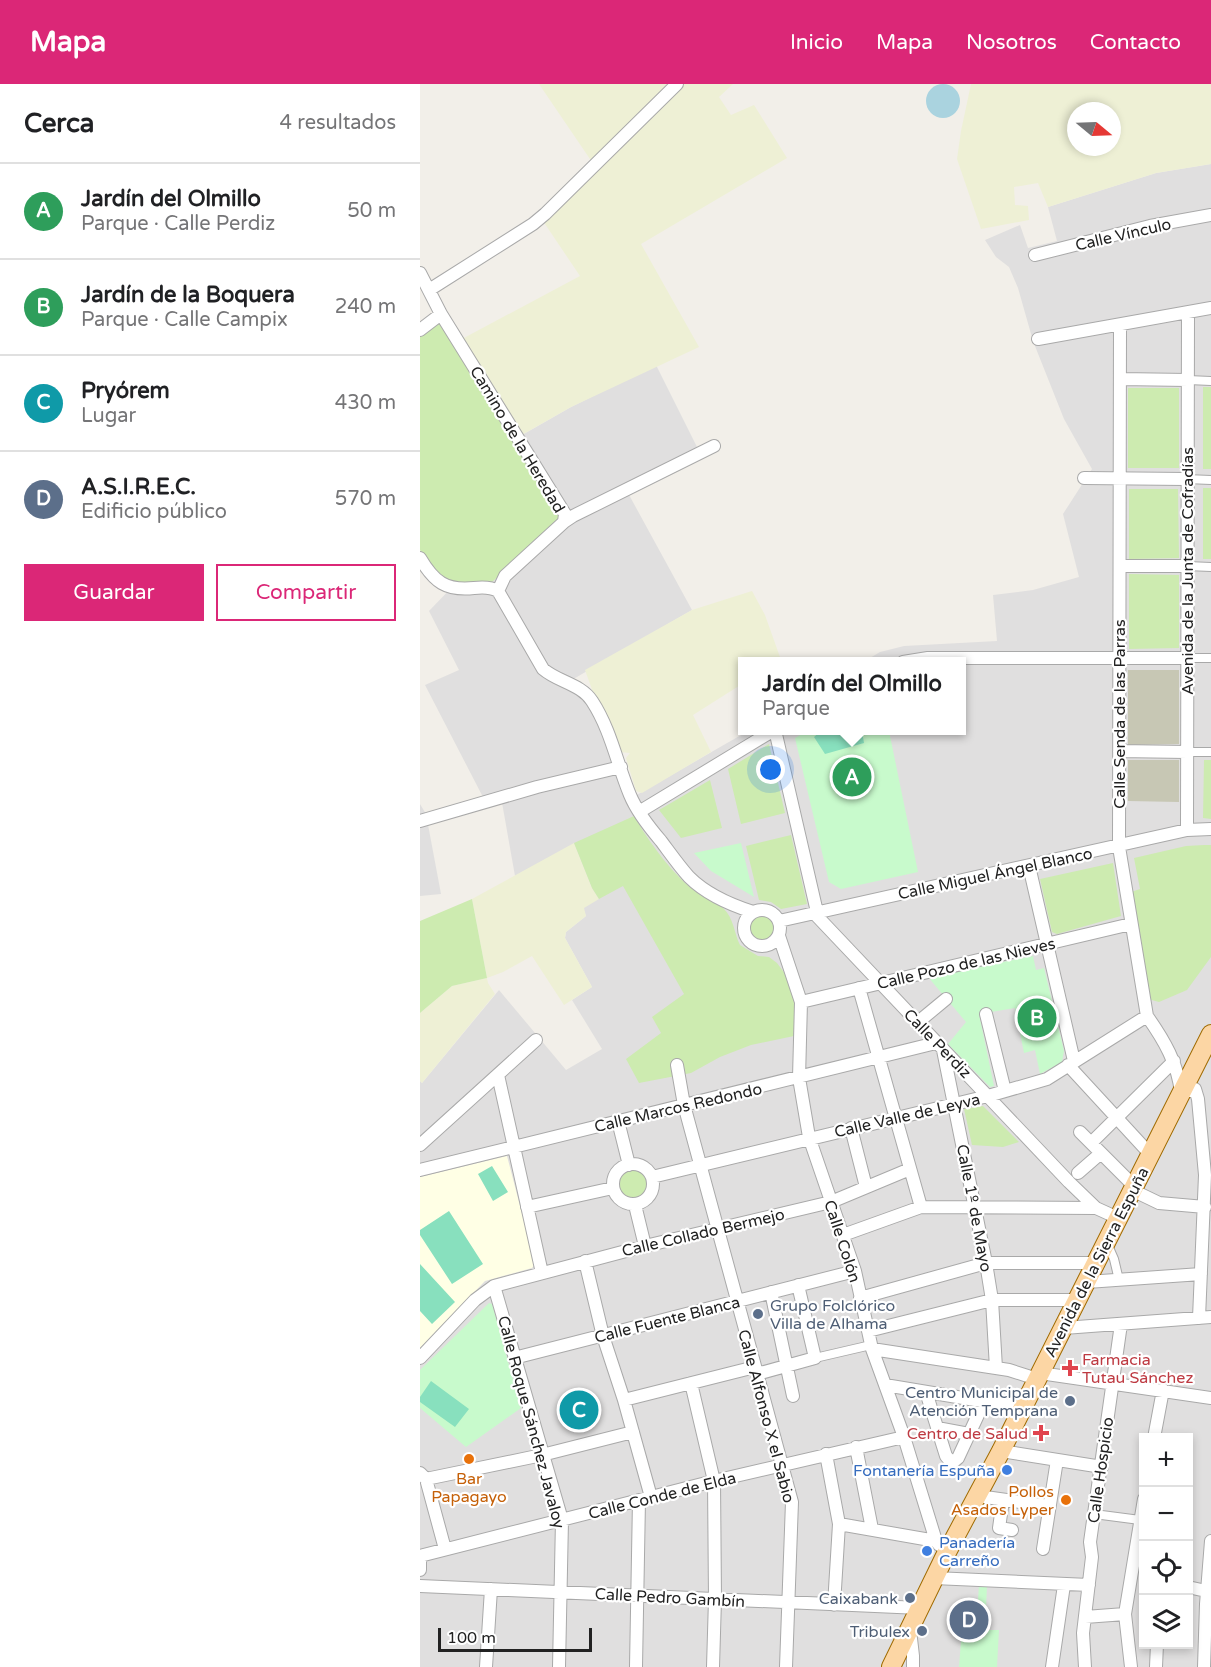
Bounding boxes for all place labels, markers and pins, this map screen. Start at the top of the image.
pin: A [832,754,872,800]
pin: B [1018,996,1056,1040]
place label: Grupo Folclórico Villa de Alhama [770,1296,895,1334]
marker: Grupo Folclórico Villa de Alhama [751,1307,765,1321]
place label: Farmacia Tutau Sánchez [1082,1350,1193,1388]
marker: Farmacia Tutau Sánchez [1063,1361,1077,1375]
place label: Centro Municipal de Atención Temprana [905,1383,1058,1421]
pin: C [560,1388,598,1432]
marker: Centro Municipal de Atención Temprana [1063,1394,1077,1408]
place label: Centro de Salud [907,1424,1028,1444]
marker: Centro de Salud [1032,1424,1050,1442]
marker: Bar Papagayo [462,1452,476,1466]
place label: Fontanería Espuña [853,1461,995,1481]
marker: Fontanería Espuña [1000,1463,1014,1477]
place label: Bar Papagayo [431,1469,507,1507]
place label: Pollos Asados Lyper [951,1482,1055,1520]
marker: Pollos Asados Lyper [1059,1493,1073,1507]
place label: Panadería Carreño [939,1533,1015,1571]
marker: Panadería Carreño [920,1544,934,1558]
place label: Caixabank [819,1589,898,1609]
marker: Caixabank [903,1591,917,1605]
pin: D [950,1598,988,1642]
place label: Tribulex [850,1622,910,1642]
marker: Tribulex [915,1624,929,1638]

